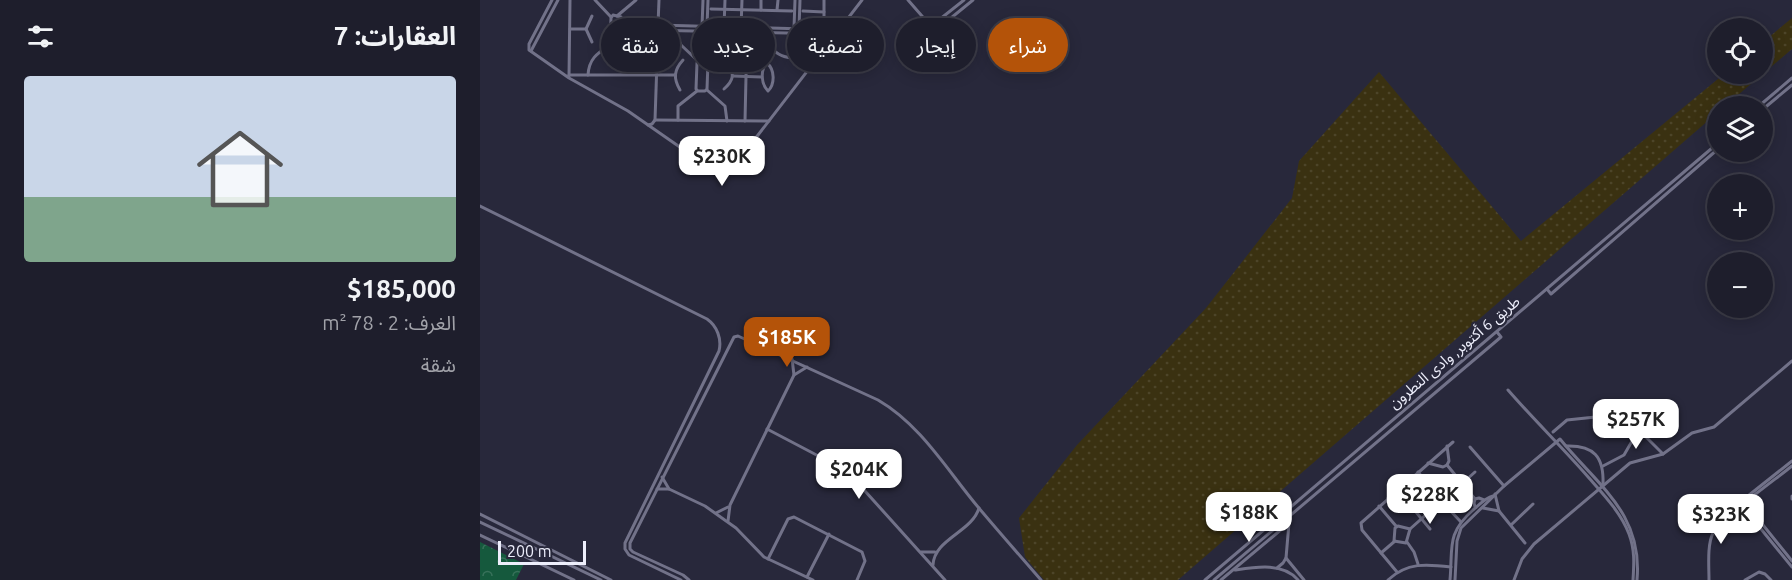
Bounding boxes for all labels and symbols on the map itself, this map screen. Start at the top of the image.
pin: $230K [680,136,764,187]
street label: طريق 6 أكتوبر, وادى النطرون [1385,292,1524,413]
pin: $185K [745,317,829,368]
pin: $257K [1594,399,1678,450]
pin: $204K [817,449,901,500]
pin: $228K [1388,474,1472,525]
pin: $188K [1207,492,1291,543]
pin: $323K [1679,494,1763,545]
scale bar [498,538,586,566]

